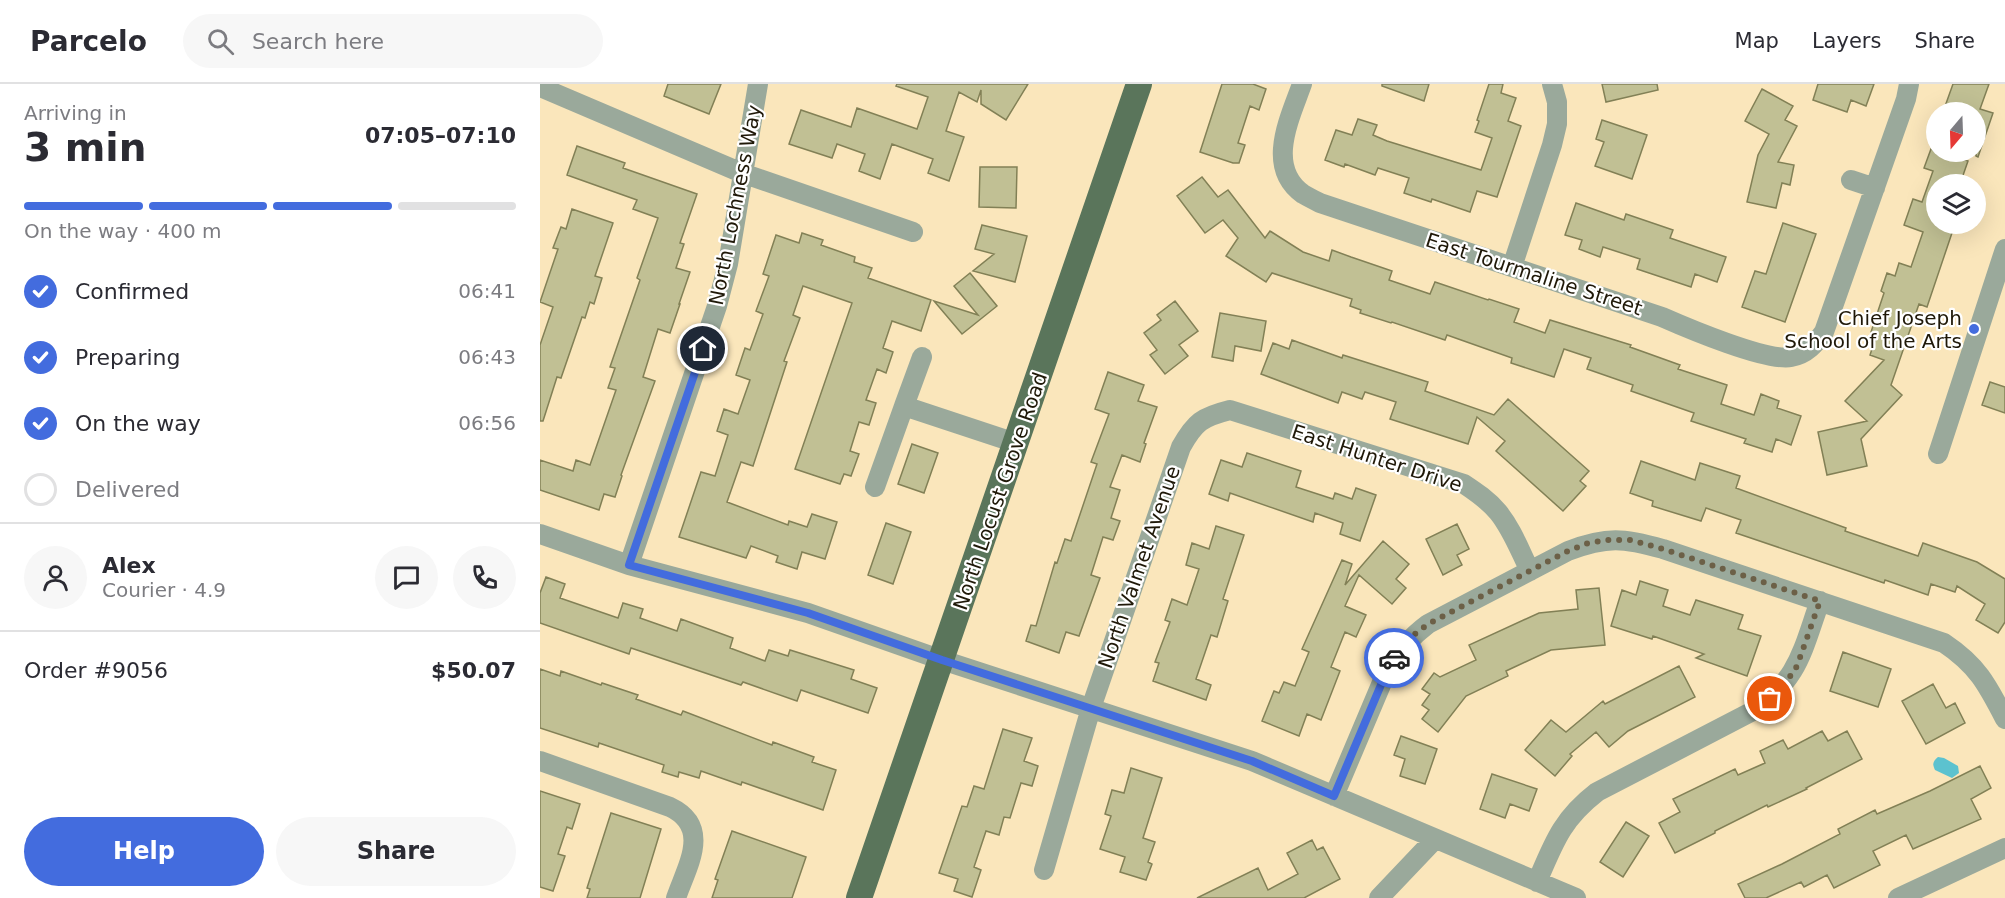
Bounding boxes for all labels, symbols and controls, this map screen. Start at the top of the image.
search box [183,14,603,68]
text: Parcelo [30,25,147,58]
icon: search [204,25,237,58]
text: Search here [252,29,384,54]
text: Map [1735,29,1779,53]
text: Layers [1812,29,1881,53]
text: Share [1914,29,1975,53]
text: Arriving in [24,101,127,125]
north arrow [1926,102,1986,162]
map controls [1926,102,1986,234]
street label: North Lochness Way [704,103,766,307]
text: 07:05–07:10 [365,123,516,148]
text: 3 min [24,125,146,170]
button: layers [1926,174,1986,234]
text: On the way · 400 m [24,219,222,243]
street label: East Tourmaline Street [1423,228,1645,320]
icon: check [24,275,57,308]
text: Confirmed [75,279,189,304]
text: 06:41 [458,279,516,303]
place label: Chief Joseph School of the Arts [1784,306,1962,353]
marker: Chief Joseph School of the Arts [1967,322,1981,336]
pin [677,323,728,374]
icon: home [686,332,719,365]
icon: check [24,341,57,374]
text: Preparing [75,345,181,370]
text: 06:43 [458,345,516,369]
street label: North Locust Grove Road [948,369,1052,613]
icon: check [24,407,57,440]
text: On the way [75,411,201,436]
text: 06:56 [458,411,516,435]
street label: East Hunter Drive [1289,419,1465,497]
street label: North Valmet Avenue [1093,463,1185,671]
text: Delivered [75,477,180,502]
button: person [24,546,87,609]
button: chat [375,546,438,609]
button: phone [453,546,516,609]
text: Alex [102,553,156,578]
text: Courier · 4.9 [102,578,226,602]
courier [1364,628,1424,688]
icon: car [1378,642,1411,675]
text: Order #9056 [24,658,168,683]
text: $50.07 [431,658,516,683]
pin [1744,673,1795,724]
icon: bag [1753,682,1786,715]
button: Help [24,817,264,886]
button: Share [276,817,516,886]

